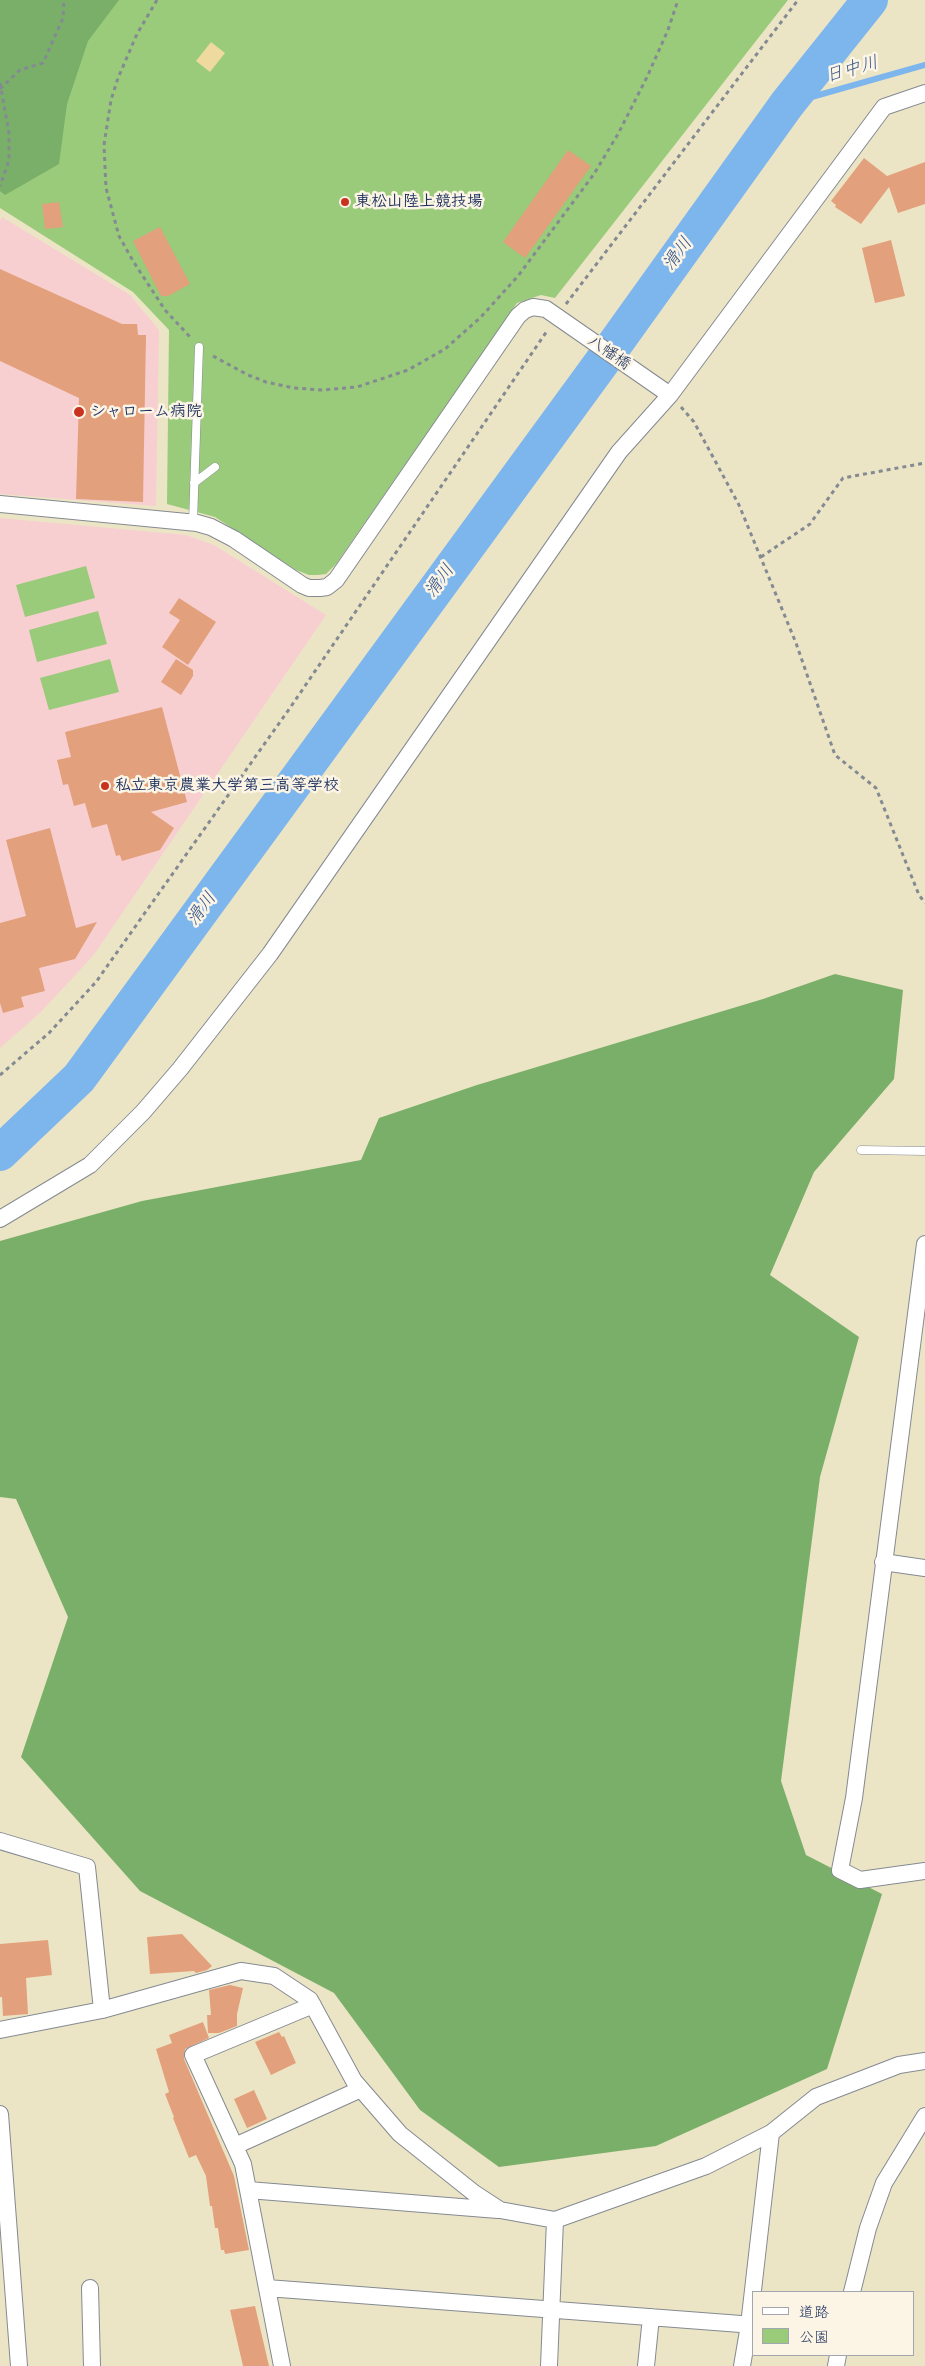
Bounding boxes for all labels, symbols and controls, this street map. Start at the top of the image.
water label: 日中川 [823,52,881,88]
place label: 東松山陸上競技場 [355,192,483,212]
marker: 東松山陸上競技場 [339,196,351,208]
water label: 滑川 [659,233,697,275]
street label: 八幡橋 [584,331,634,375]
place label: シャローム病院 [90,402,202,422]
marker: シャローム病院 [72,405,86,419]
water label: 滑川 [421,560,459,602]
place label: 私立東京農業大学第三高等学校 [115,776,339,796]
marker: 私立東京農業大学第三高等学校 [99,780,111,792]
water label: 滑川 [183,888,221,930]
legend [752,2291,915,2356]
text: 道路 [799,2303,829,2321]
text: 公園 [799,2328,829,2346]

